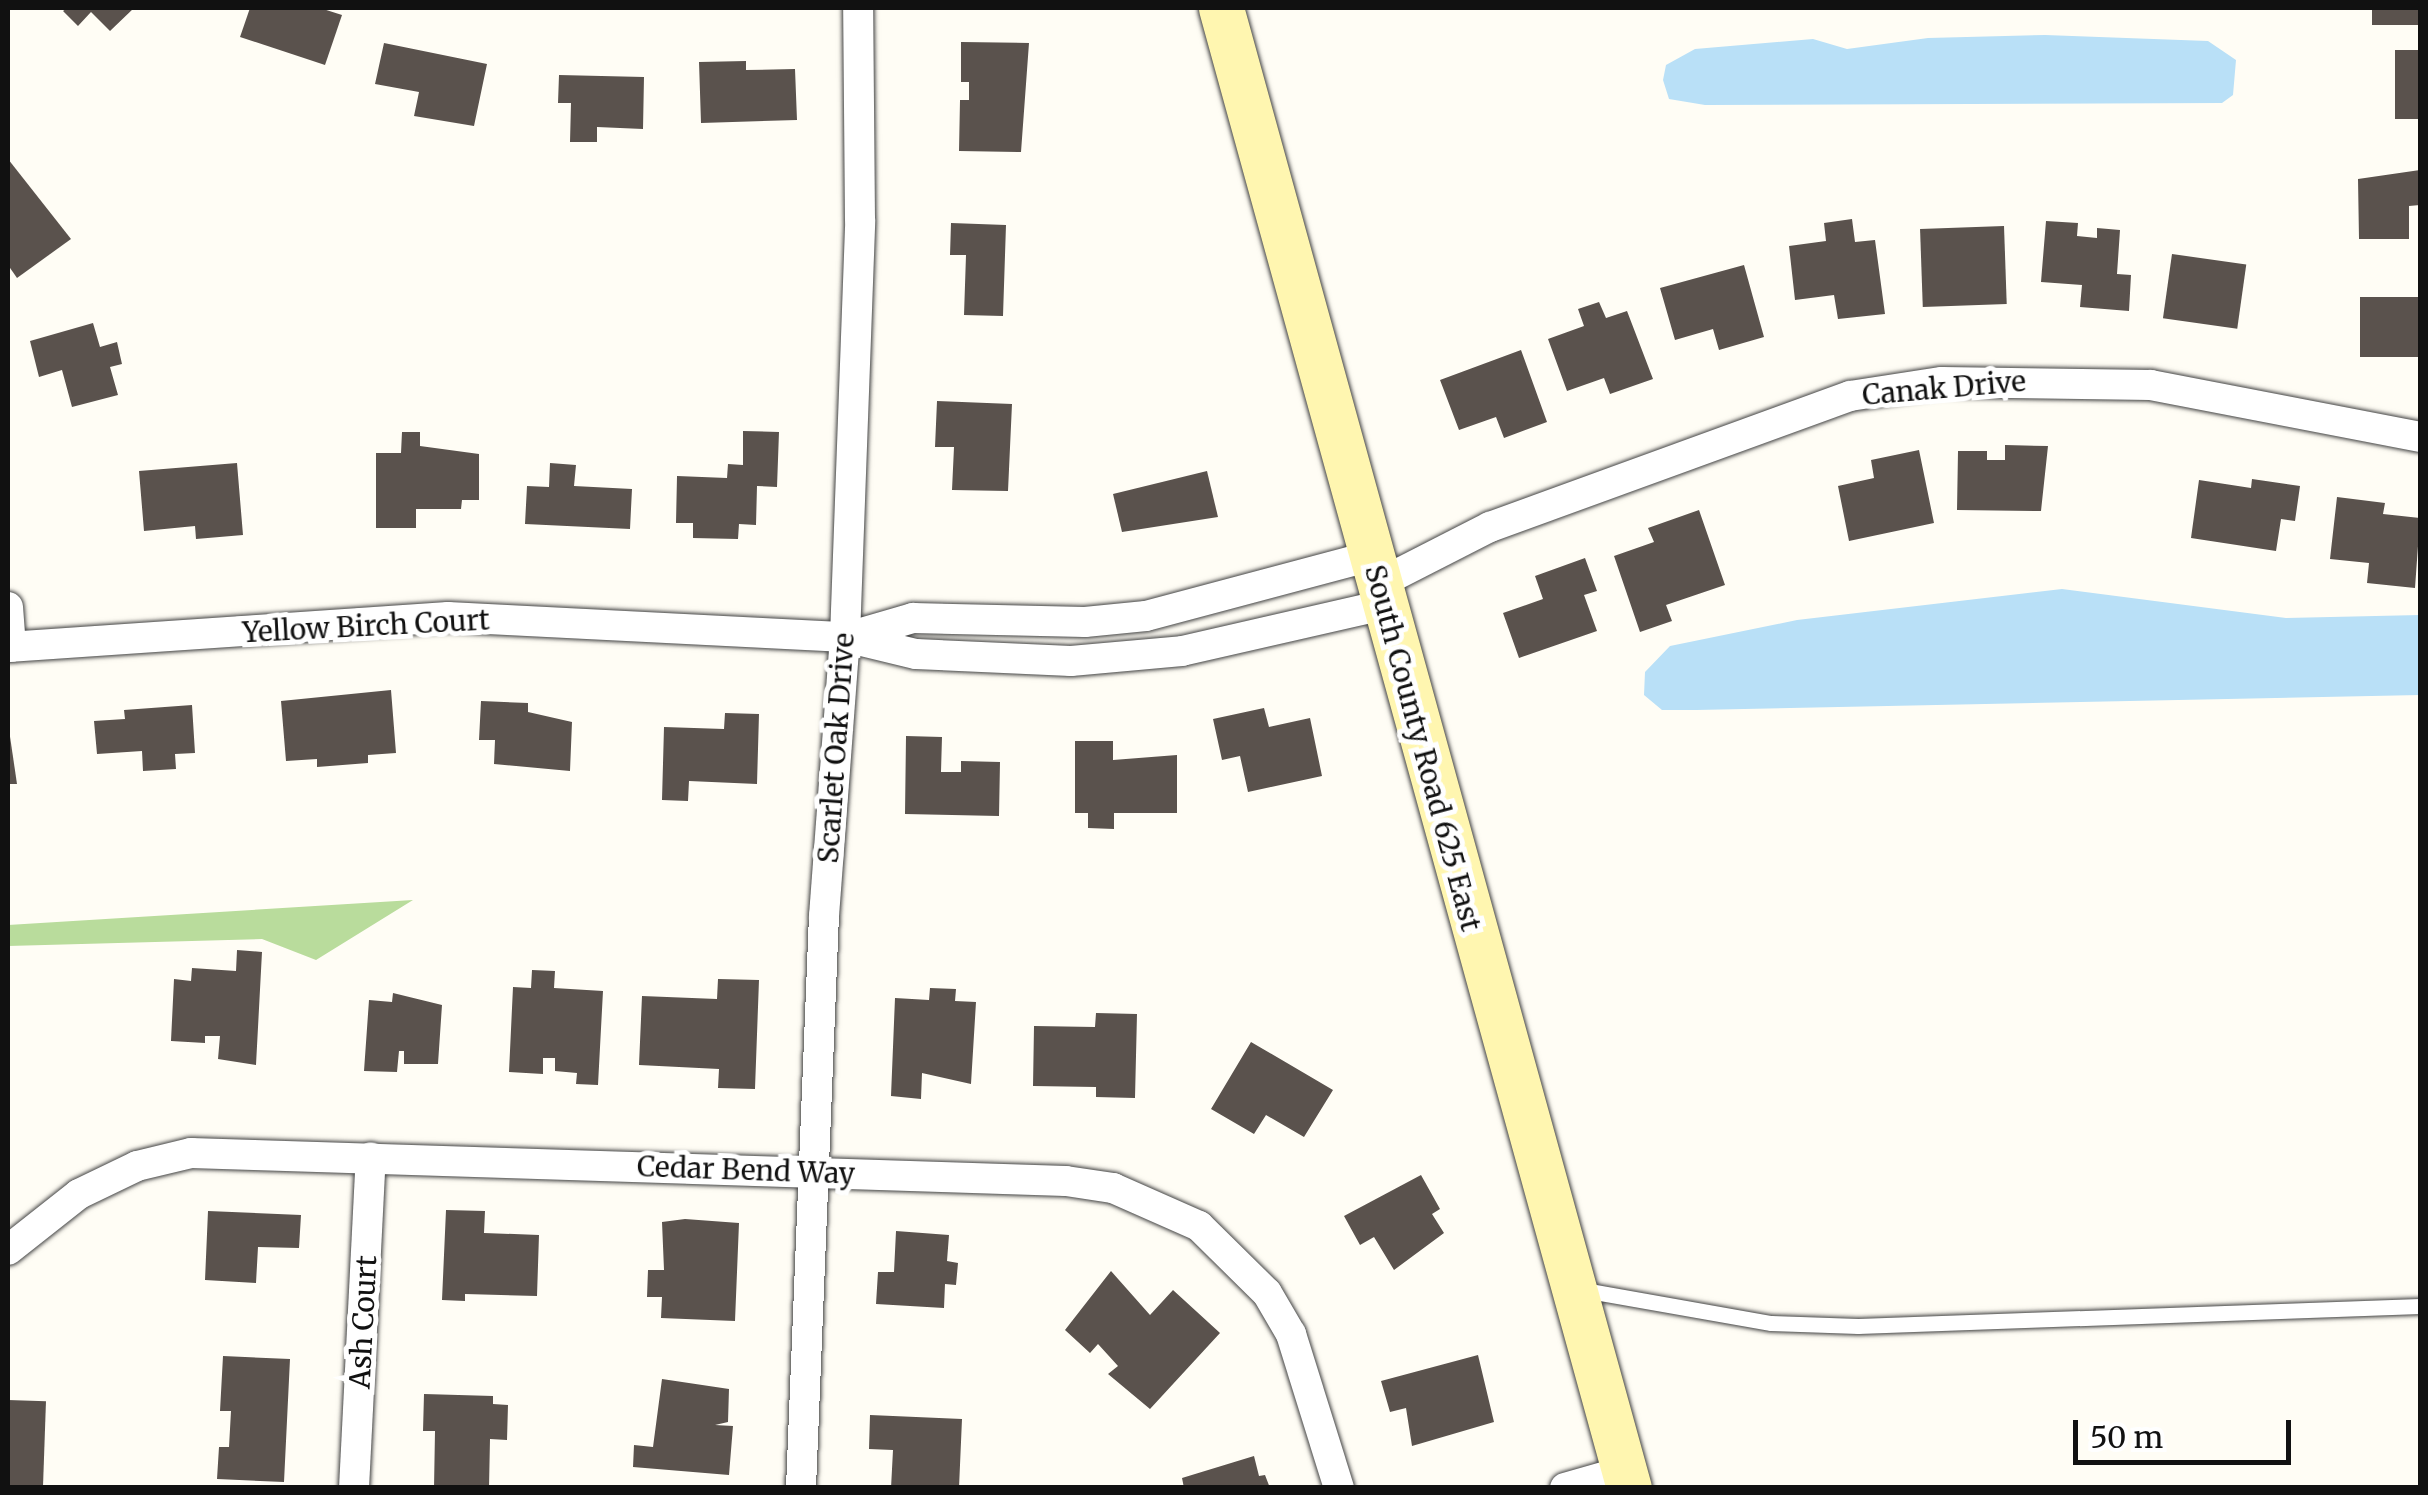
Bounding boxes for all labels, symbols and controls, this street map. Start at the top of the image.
street label: Canak Drive [1861,364,2027,412]
street label: South County Road 625 East [1358,561,1488,935]
street label: Yellow Birch Court [241,603,491,649]
street label: Scarlet Oak Drive [811,632,861,864]
street label: Cedar Bend Way [636,1149,856,1191]
street label: Ash Court [343,1254,383,1390]
scale bar [2078,1400,2296,1462]
text: 50 m [2090,1418,2163,1456]

